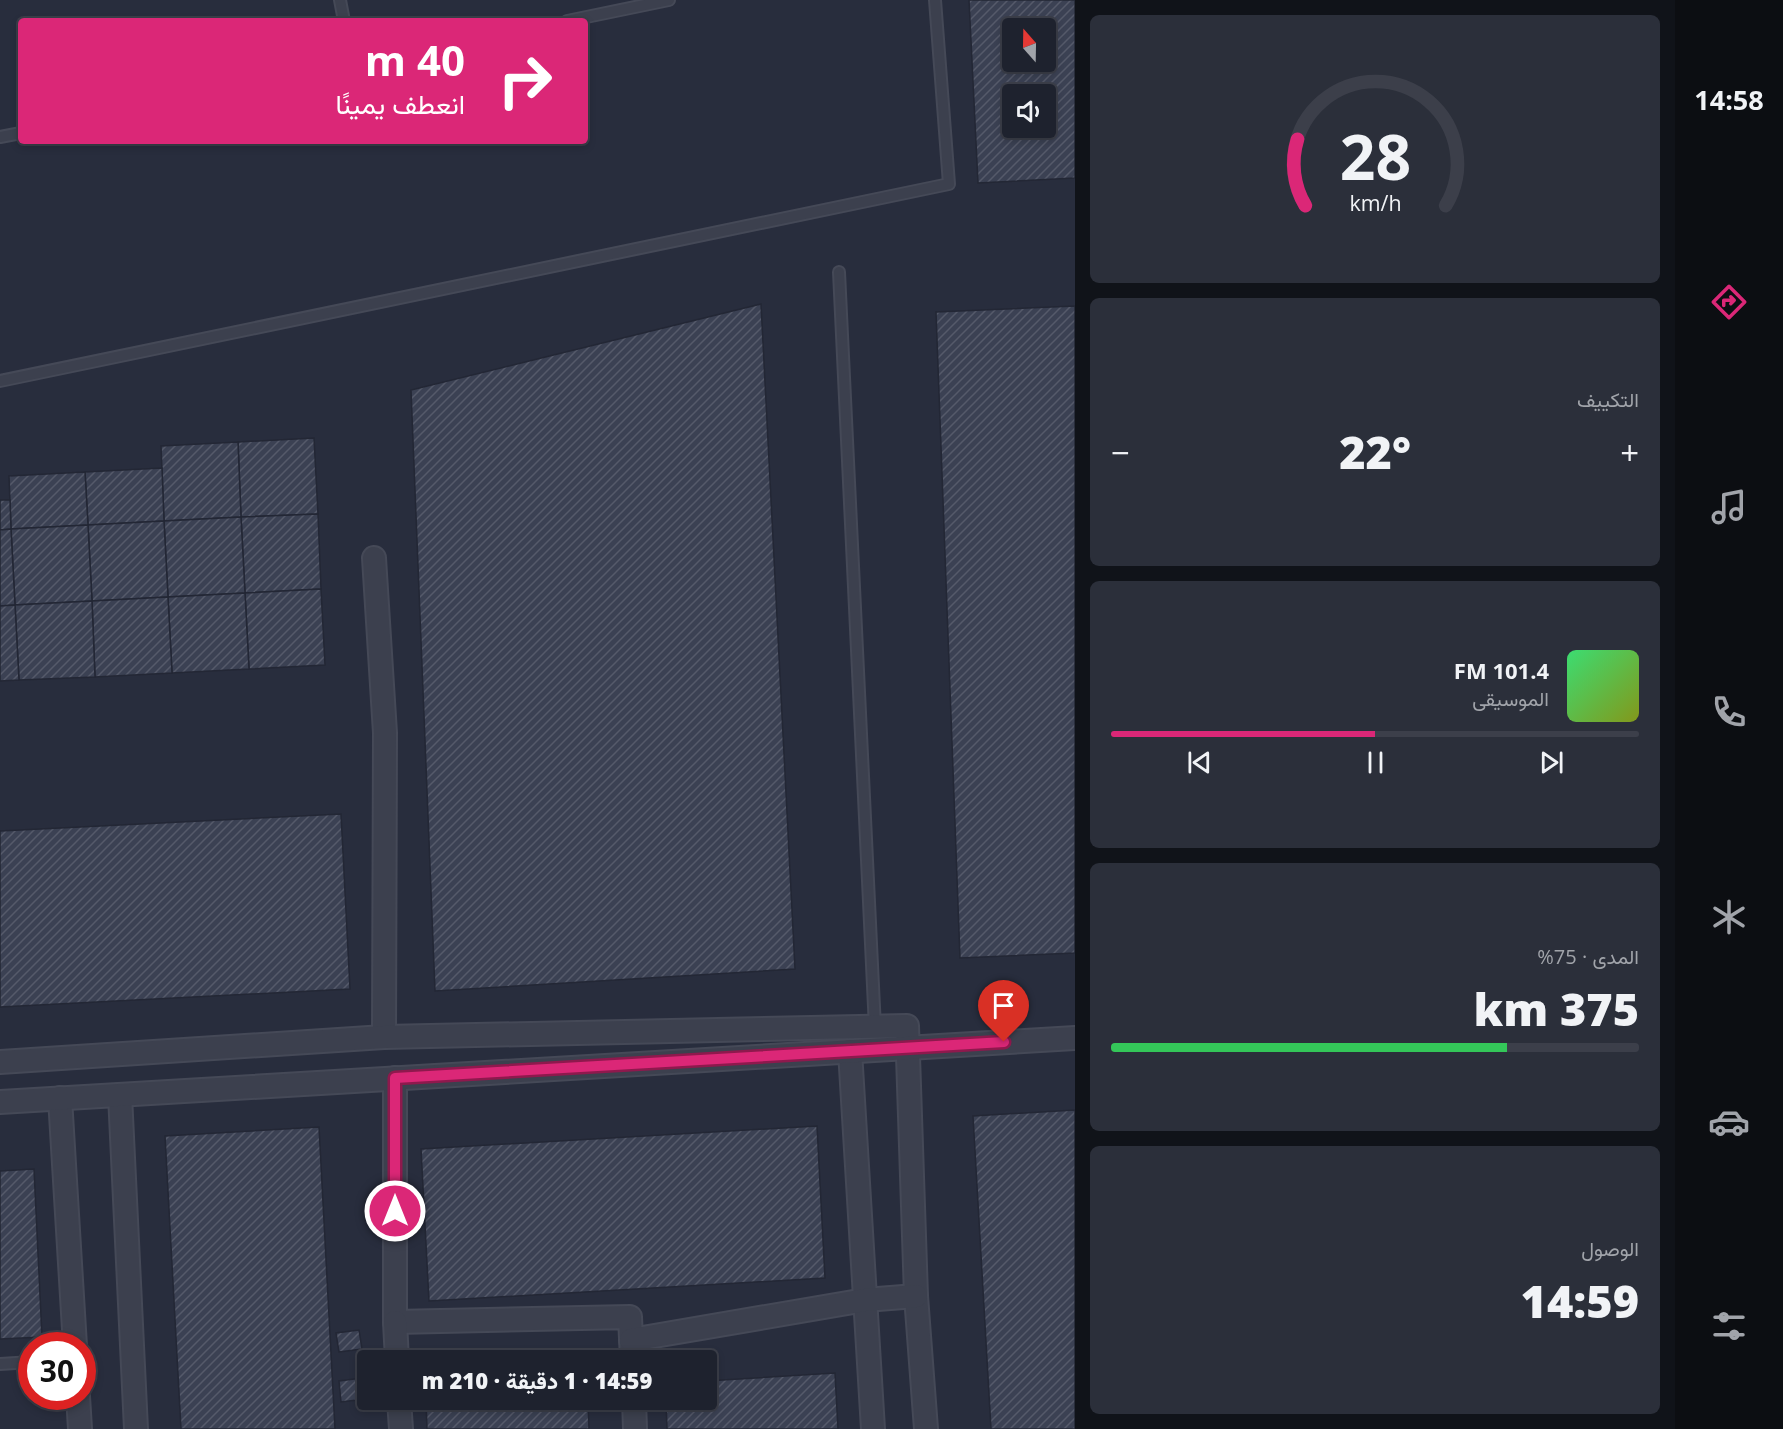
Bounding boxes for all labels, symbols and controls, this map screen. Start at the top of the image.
north arrow [1002,18,1056,72]
map controls [1002,18,1056,138]
text: 40 m [365,31,465,88]
icon: right [486,42,564,120]
text: 14:58 [1694,81,1764,118]
button: sound [1002,84,1056,138]
text: انعطف يمينًا [335,85,465,122]
text: 28 [1339,113,1411,198]
text: km/h [1349,188,1401,217]
icon: directions [1708,281,1750,323]
text: التكييف [1577,386,1639,413]
text: 22° [1339,421,1411,482]
text: − [1111,430,1130,475]
text: + [1620,430,1639,475]
icon: music [1708,486,1750,528]
text: 101.4 FM [1454,655,1549,685]
text: الموسيقى [1472,685,1549,712]
icon: phone [1708,691,1750,733]
icon: previous [1183,746,1216,779]
icon: pause [1359,746,1392,779]
icon: next [1535,746,1568,779]
icon: climate [1708,896,1750,938]
text: المدى · 75% [1537,943,1639,970]
text: 375 km [1474,978,1639,1039]
pin [978,980,1029,1042]
icon: arrive [987,989,1020,1022]
icon: car [1708,1101,1750,1143]
position arrow [363,1179,427,1243]
text: الوصول [1581,1235,1639,1262]
text: 14:59 [1521,1270,1639,1331]
icon: filters [1708,1305,1750,1347]
speed limit sign: 30 [18,1332,96,1410]
text: 14:59 · 1 دقيقة · 210 m [422,1365,652,1395]

